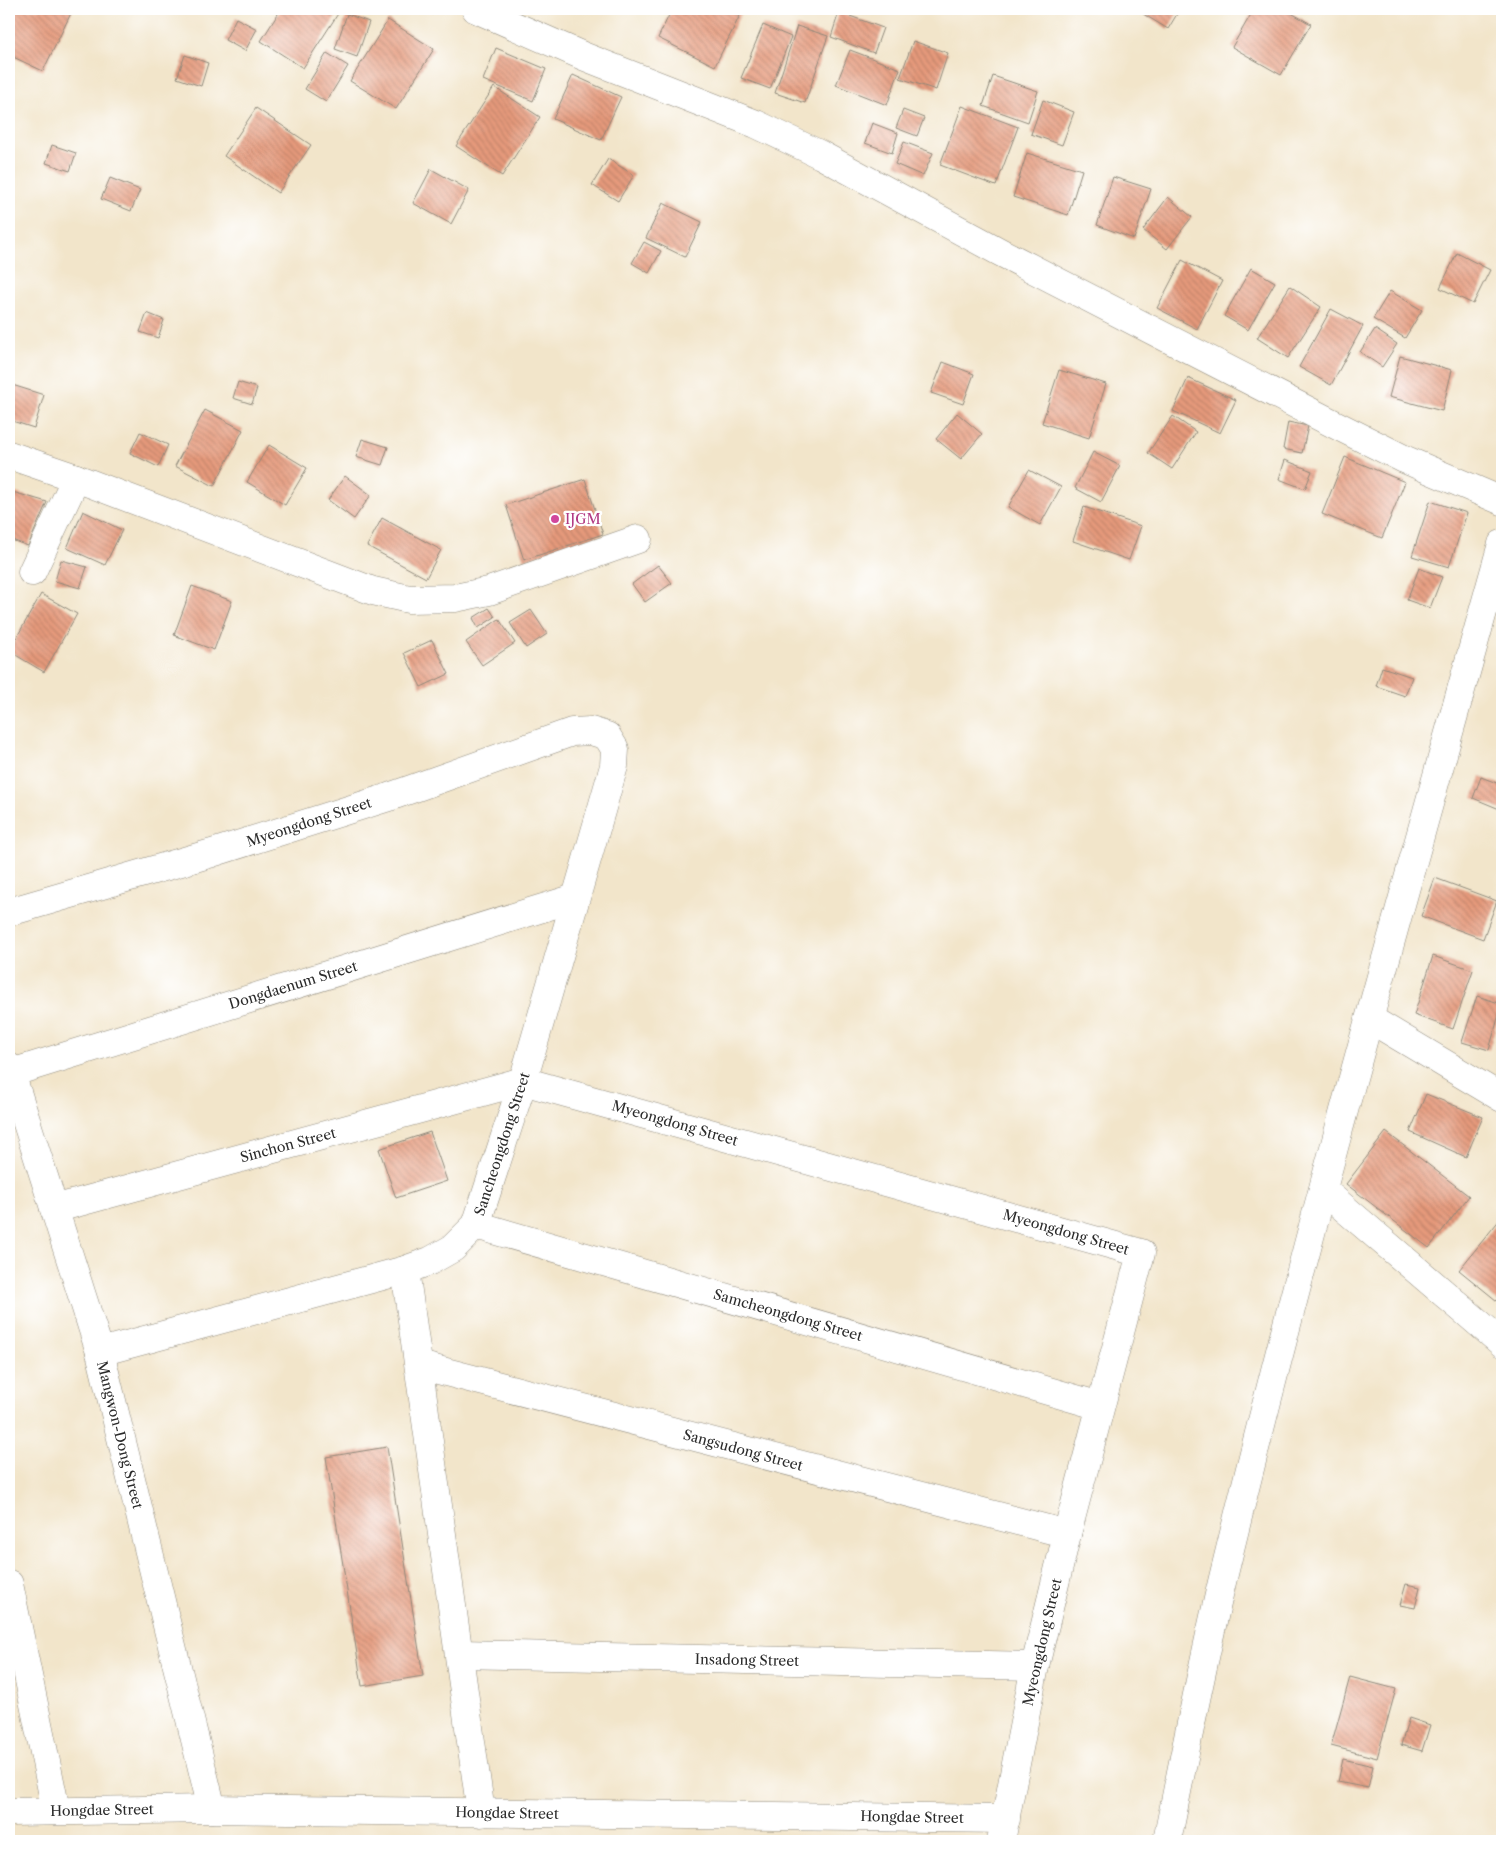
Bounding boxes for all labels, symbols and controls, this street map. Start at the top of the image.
place label: IJGM [565,510,601,528]
marker: IJGM [549,513,561,525]
street label: Myeongdong Street [244,793,374,851]
street label: Dongdaenum Street [226,957,360,1013]
street label: Sancheongdong Street [470,1070,534,1218]
street label: Myeongdong Street [610,1096,740,1150]
street label: Sinchon Street [238,1124,338,1166]
street label: Myeongdong Street [1001,1205,1131,1259]
street label: Samcheongdong Street [711,1285,865,1345]
street label: Mangwon-Dong Street [93,1359,147,1511]
street label: Sangsudong Street [681,1425,805,1475]
street label: Myeongdong Street [1019,1576,1065,1708]
street label: Insadong Street [695,1650,799,1670]
street label: Hongdae Street [50,1800,154,1820]
street label: Hongdae Street [455,1803,559,1823]
street label: Hongdae Street [860,1807,964,1827]

